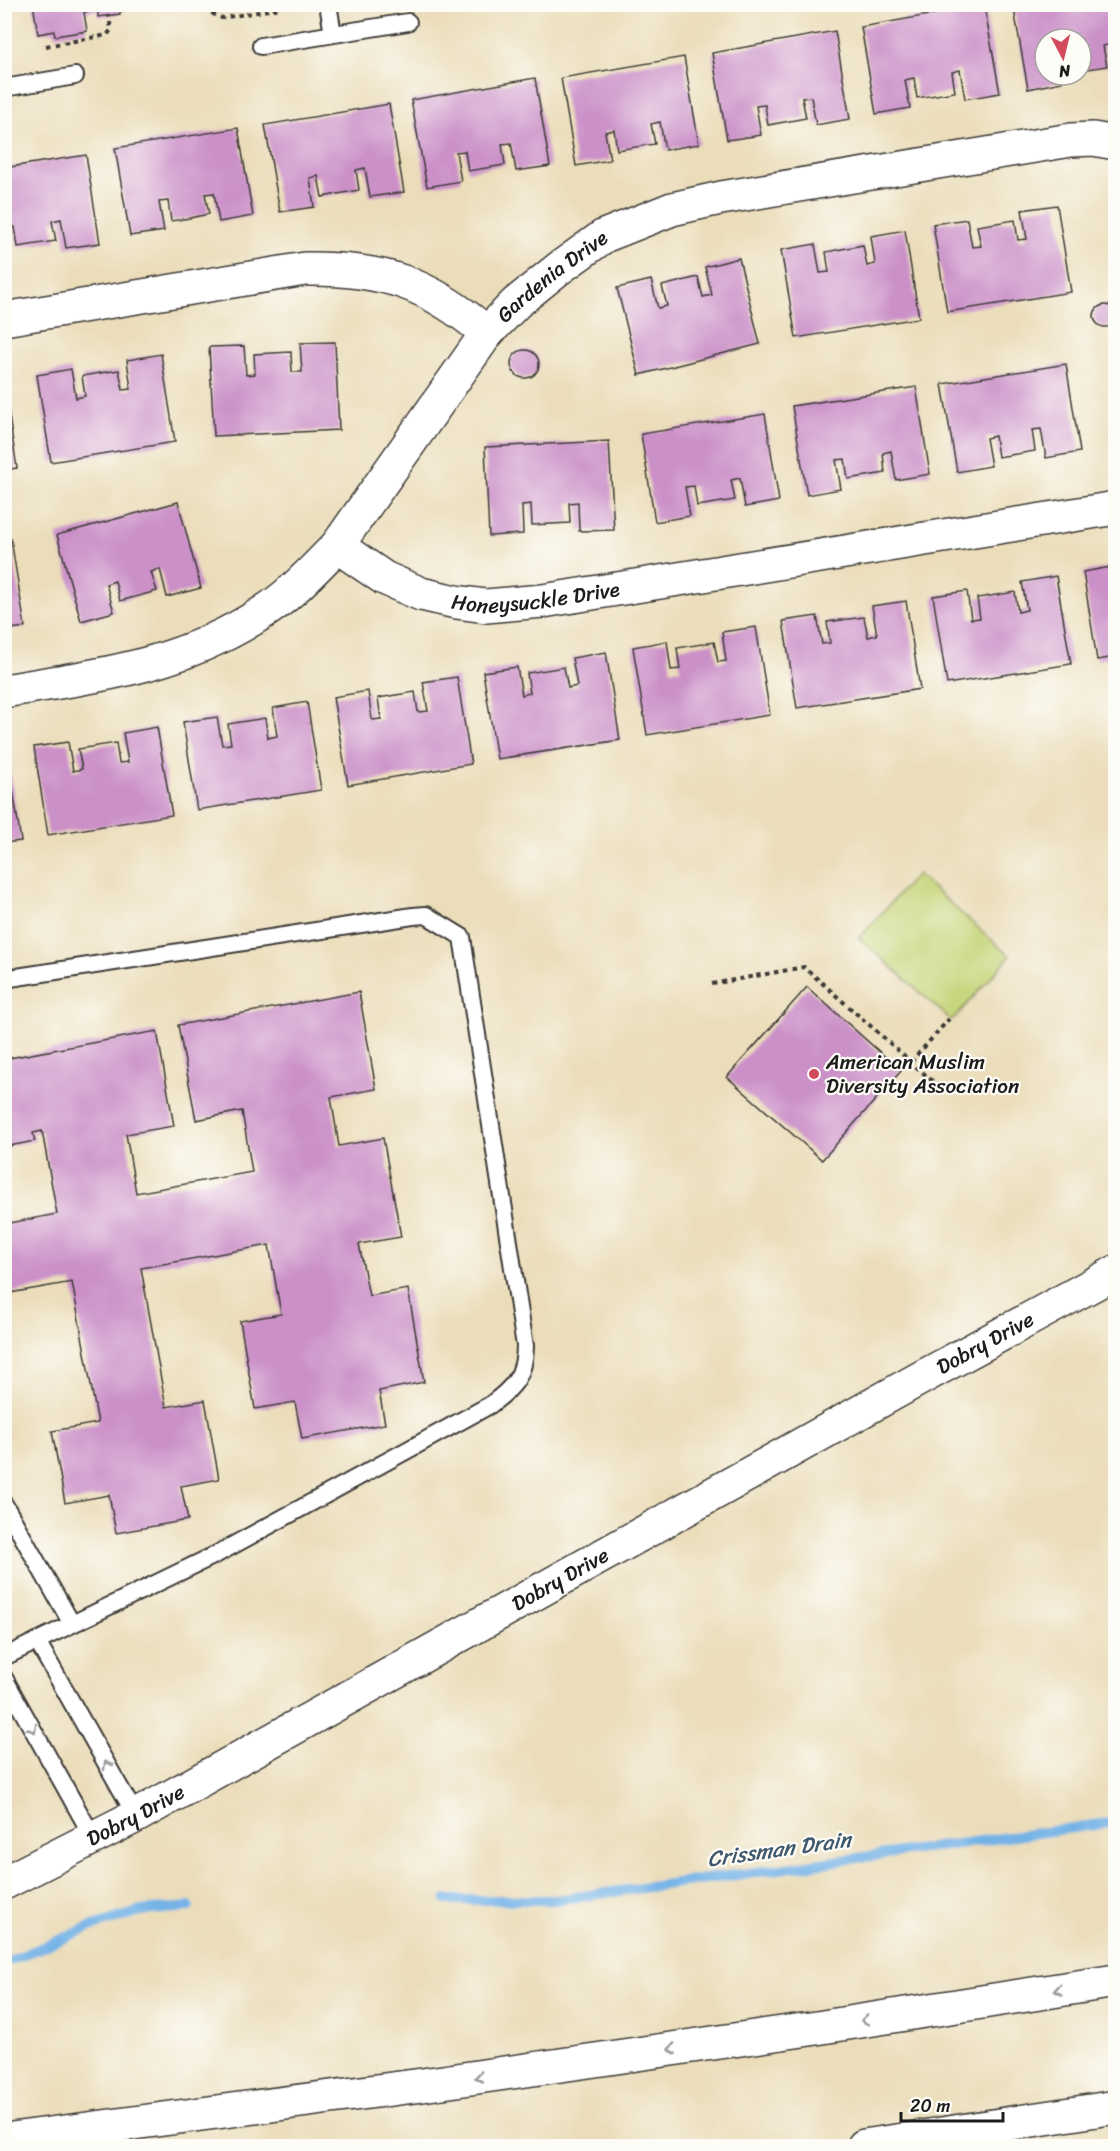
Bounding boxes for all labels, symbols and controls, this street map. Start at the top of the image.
north arrow [1033,27,1093,87]
text: N [1057,56,1073,87]
street label: Gardenia Drive [487,220,616,332]
street label: Honeysuckle Drive [449,570,622,625]
place label: American Muslim Diversity Association [825,1043,1019,1105]
marker: American Muslim Diversity Association [807,1067,821,1081]
street label: Dobry Drive [929,1301,1041,1385]
street label: Dobry Drive [504,1536,617,1622]
one-way arrow [26,1722,37,1733]
one-way arrow [103,1761,114,1772]
street label: Dobry Drive [80,1773,192,1857]
water label: Crissman Drain [705,1819,855,1878]
one-way arrow [1053,1983,1063,1996]
one-way arrow [860,2013,870,2026]
one-way arrow [668,2043,677,2055]
one-way arrow [475,2071,484,2083]
scale bar [901,2085,1003,2123]
text: 20 m [910,2090,950,2122]

